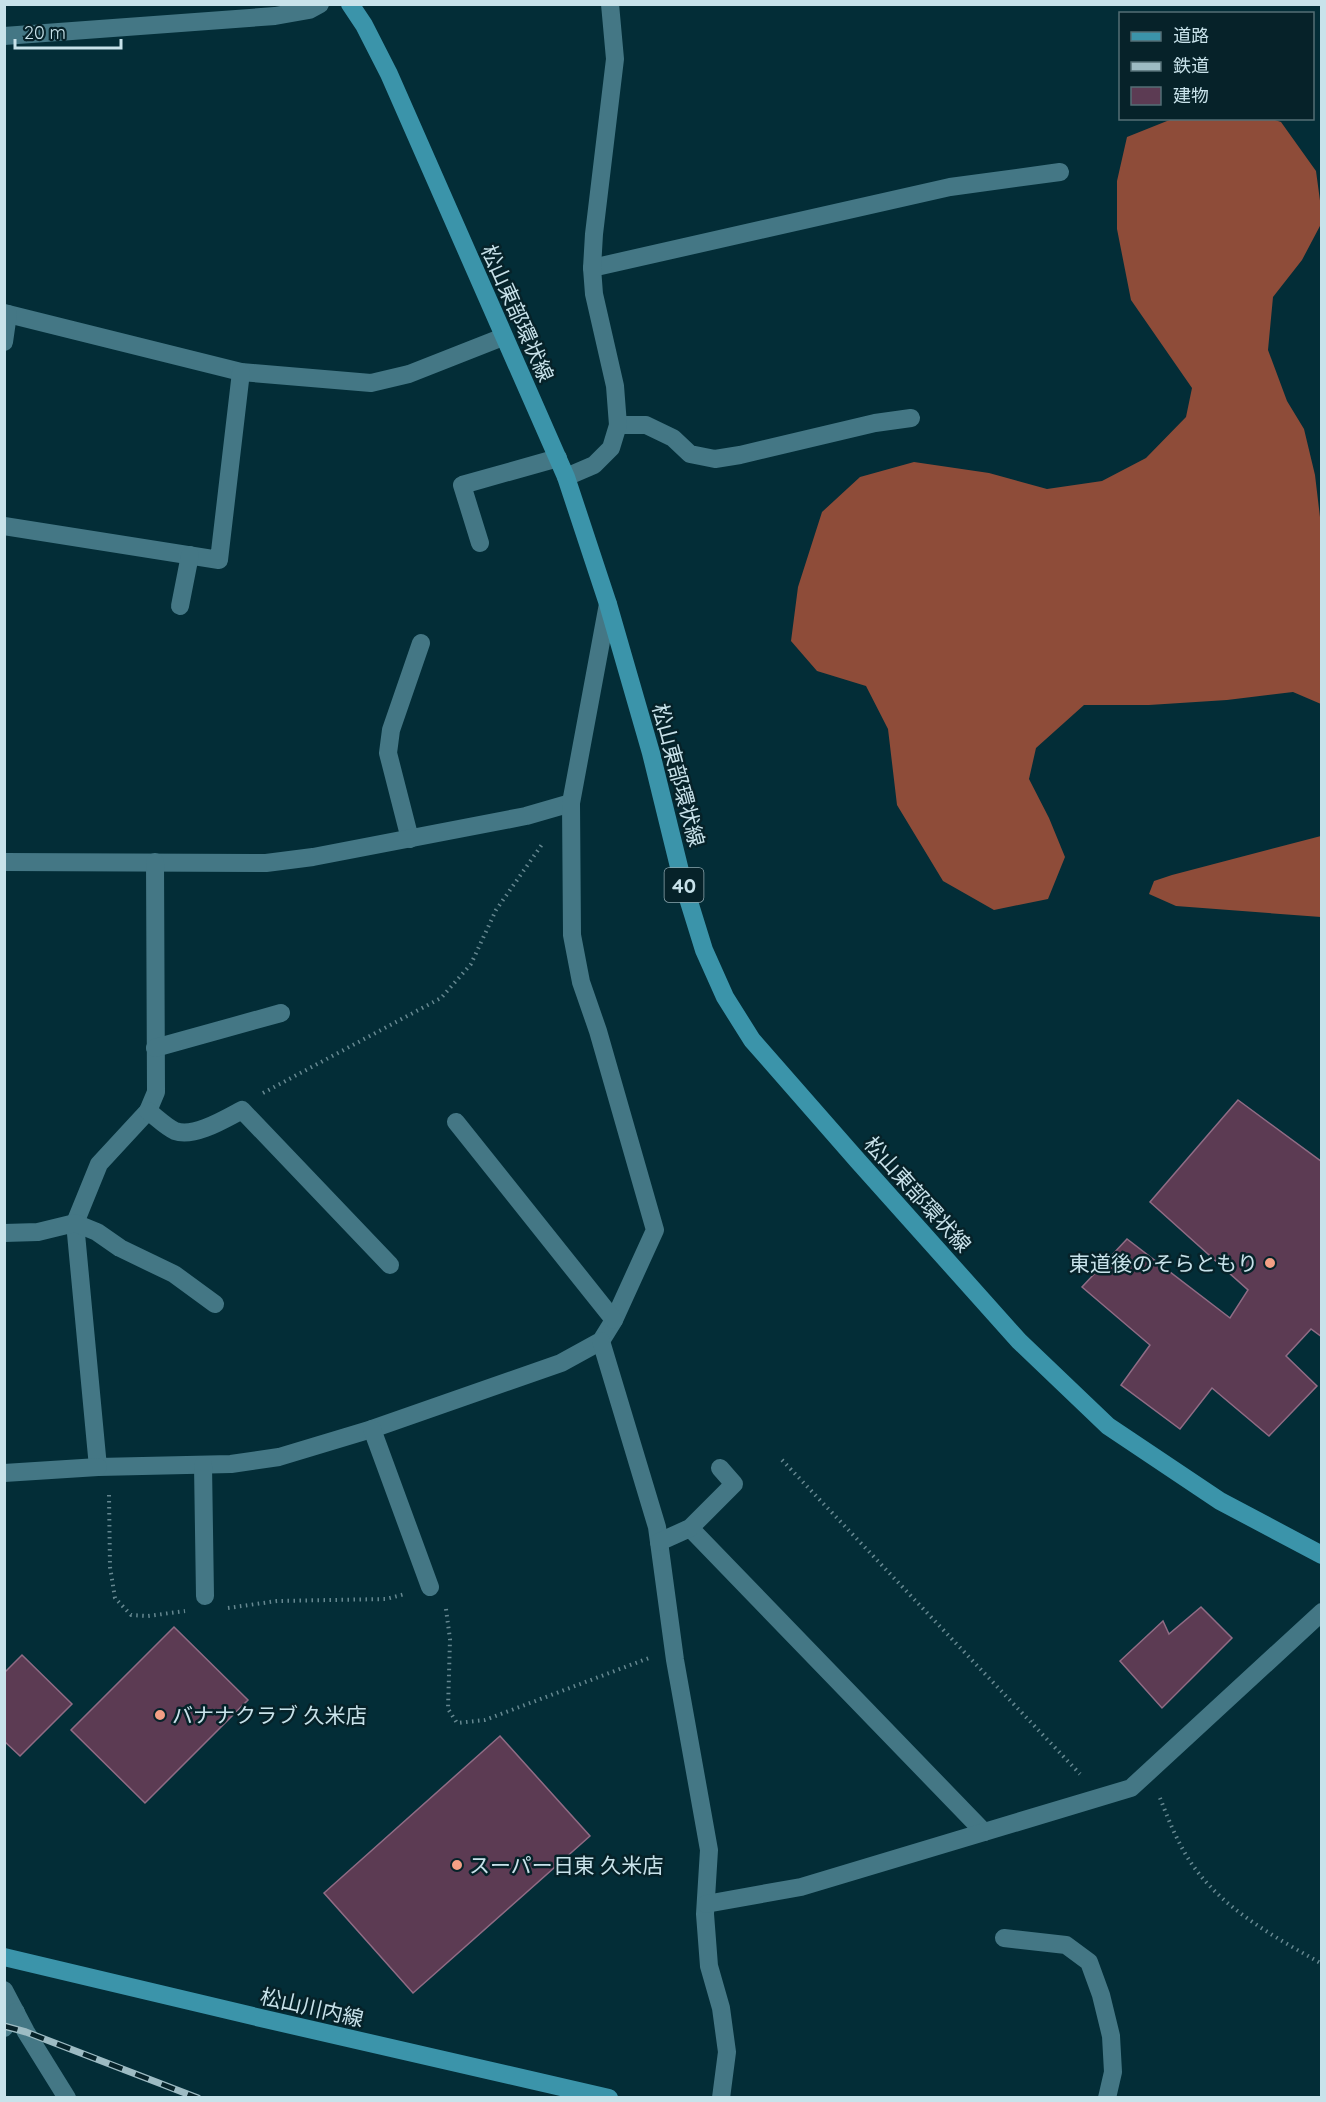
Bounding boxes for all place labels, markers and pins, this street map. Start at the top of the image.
place label: 東道後のそらともり [1069,1250,1258,1276]
marker: 東道後のそらともり [1263,1256,1277,1270]
place label: バナナクラブ 久米店 [172,1702,367,1728]
marker: バナナクラブ 久米店 [153,1708,167,1722]
place label: スーパー日東 久米店 [469,1852,664,1878]
marker: スーパー日東 久米店 [450,1858,464,1872]

